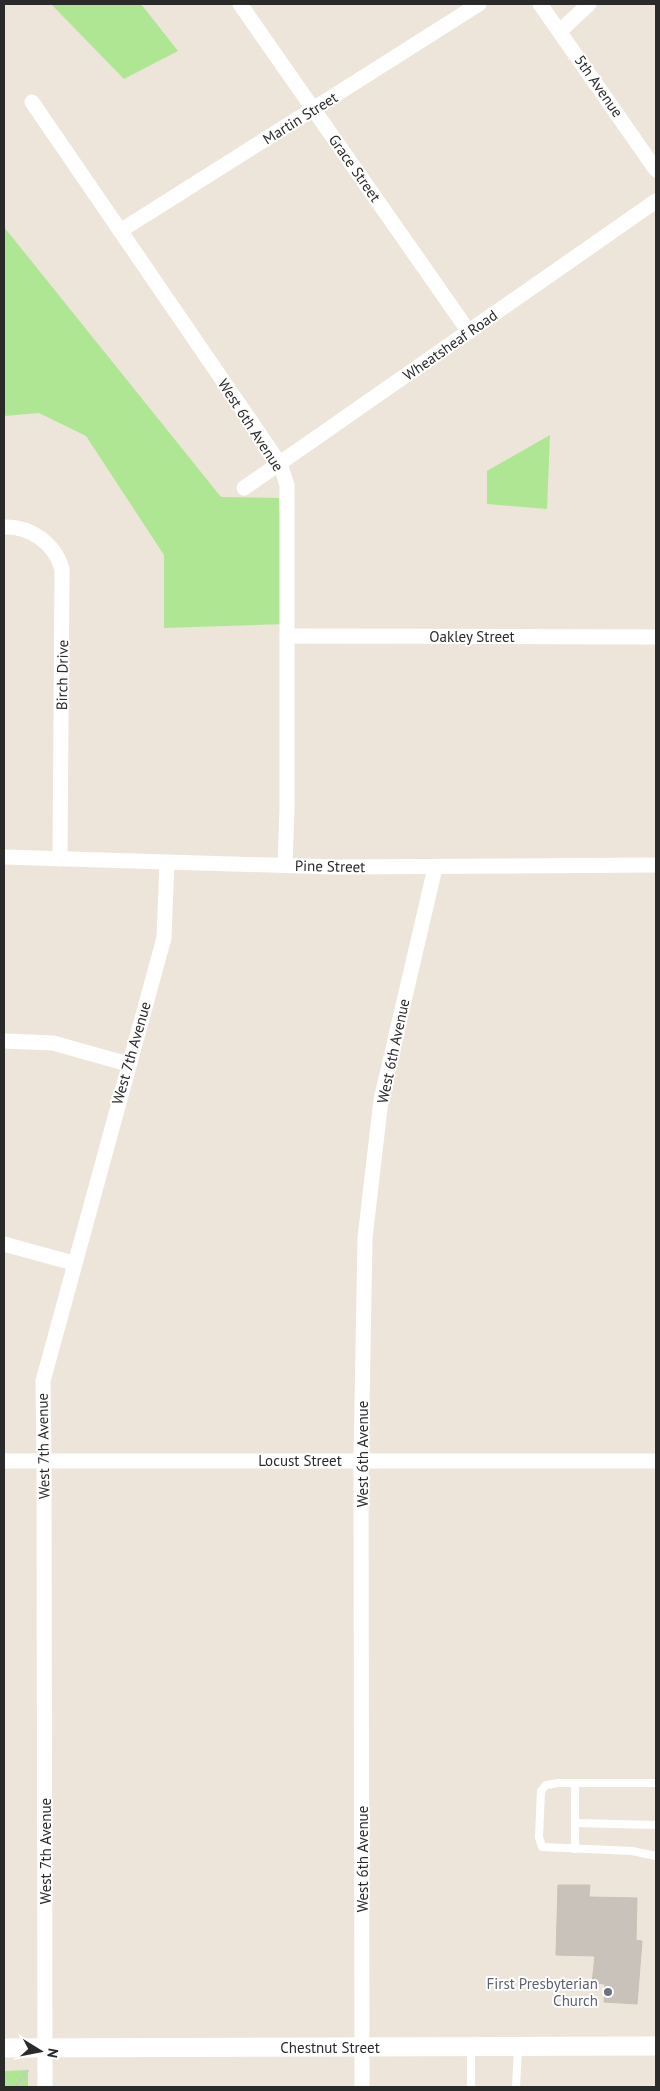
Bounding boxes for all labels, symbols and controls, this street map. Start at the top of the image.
street label: 5th Avenue [571,51,627,121]
street label: Martin Street [259,88,341,148]
street label: Grace Street [325,131,385,205]
street label: Wheatsheaf Road [399,305,501,385]
street label: West 6th Avenue [214,375,288,475]
street label: Oakley Street [429,627,515,646]
street label: Birch Drive [52,640,72,710]
street label: Pine Street [295,856,365,876]
street label: West 6th Avenue [373,997,413,1105]
street label: West 7th Avenue [107,999,155,1107]
street label: West 7th Avenue [33,1393,53,1499]
street label: West 6th Avenue [353,1401,372,1507]
street label: Locust Street [258,1451,342,1470]
street label: West 7th Avenue [36,1798,55,1904]
street label: West 6th Avenue [353,1806,372,1912]
place label: First Presbyterian Church [487,1974,598,2010]
marker: First Presbyterian Church [602,1986,614,1998]
north arrow [15,2026,65,2076]
street label: Chestnut Street [280,2038,380,2057]
text: N [43,2047,62,2059]

